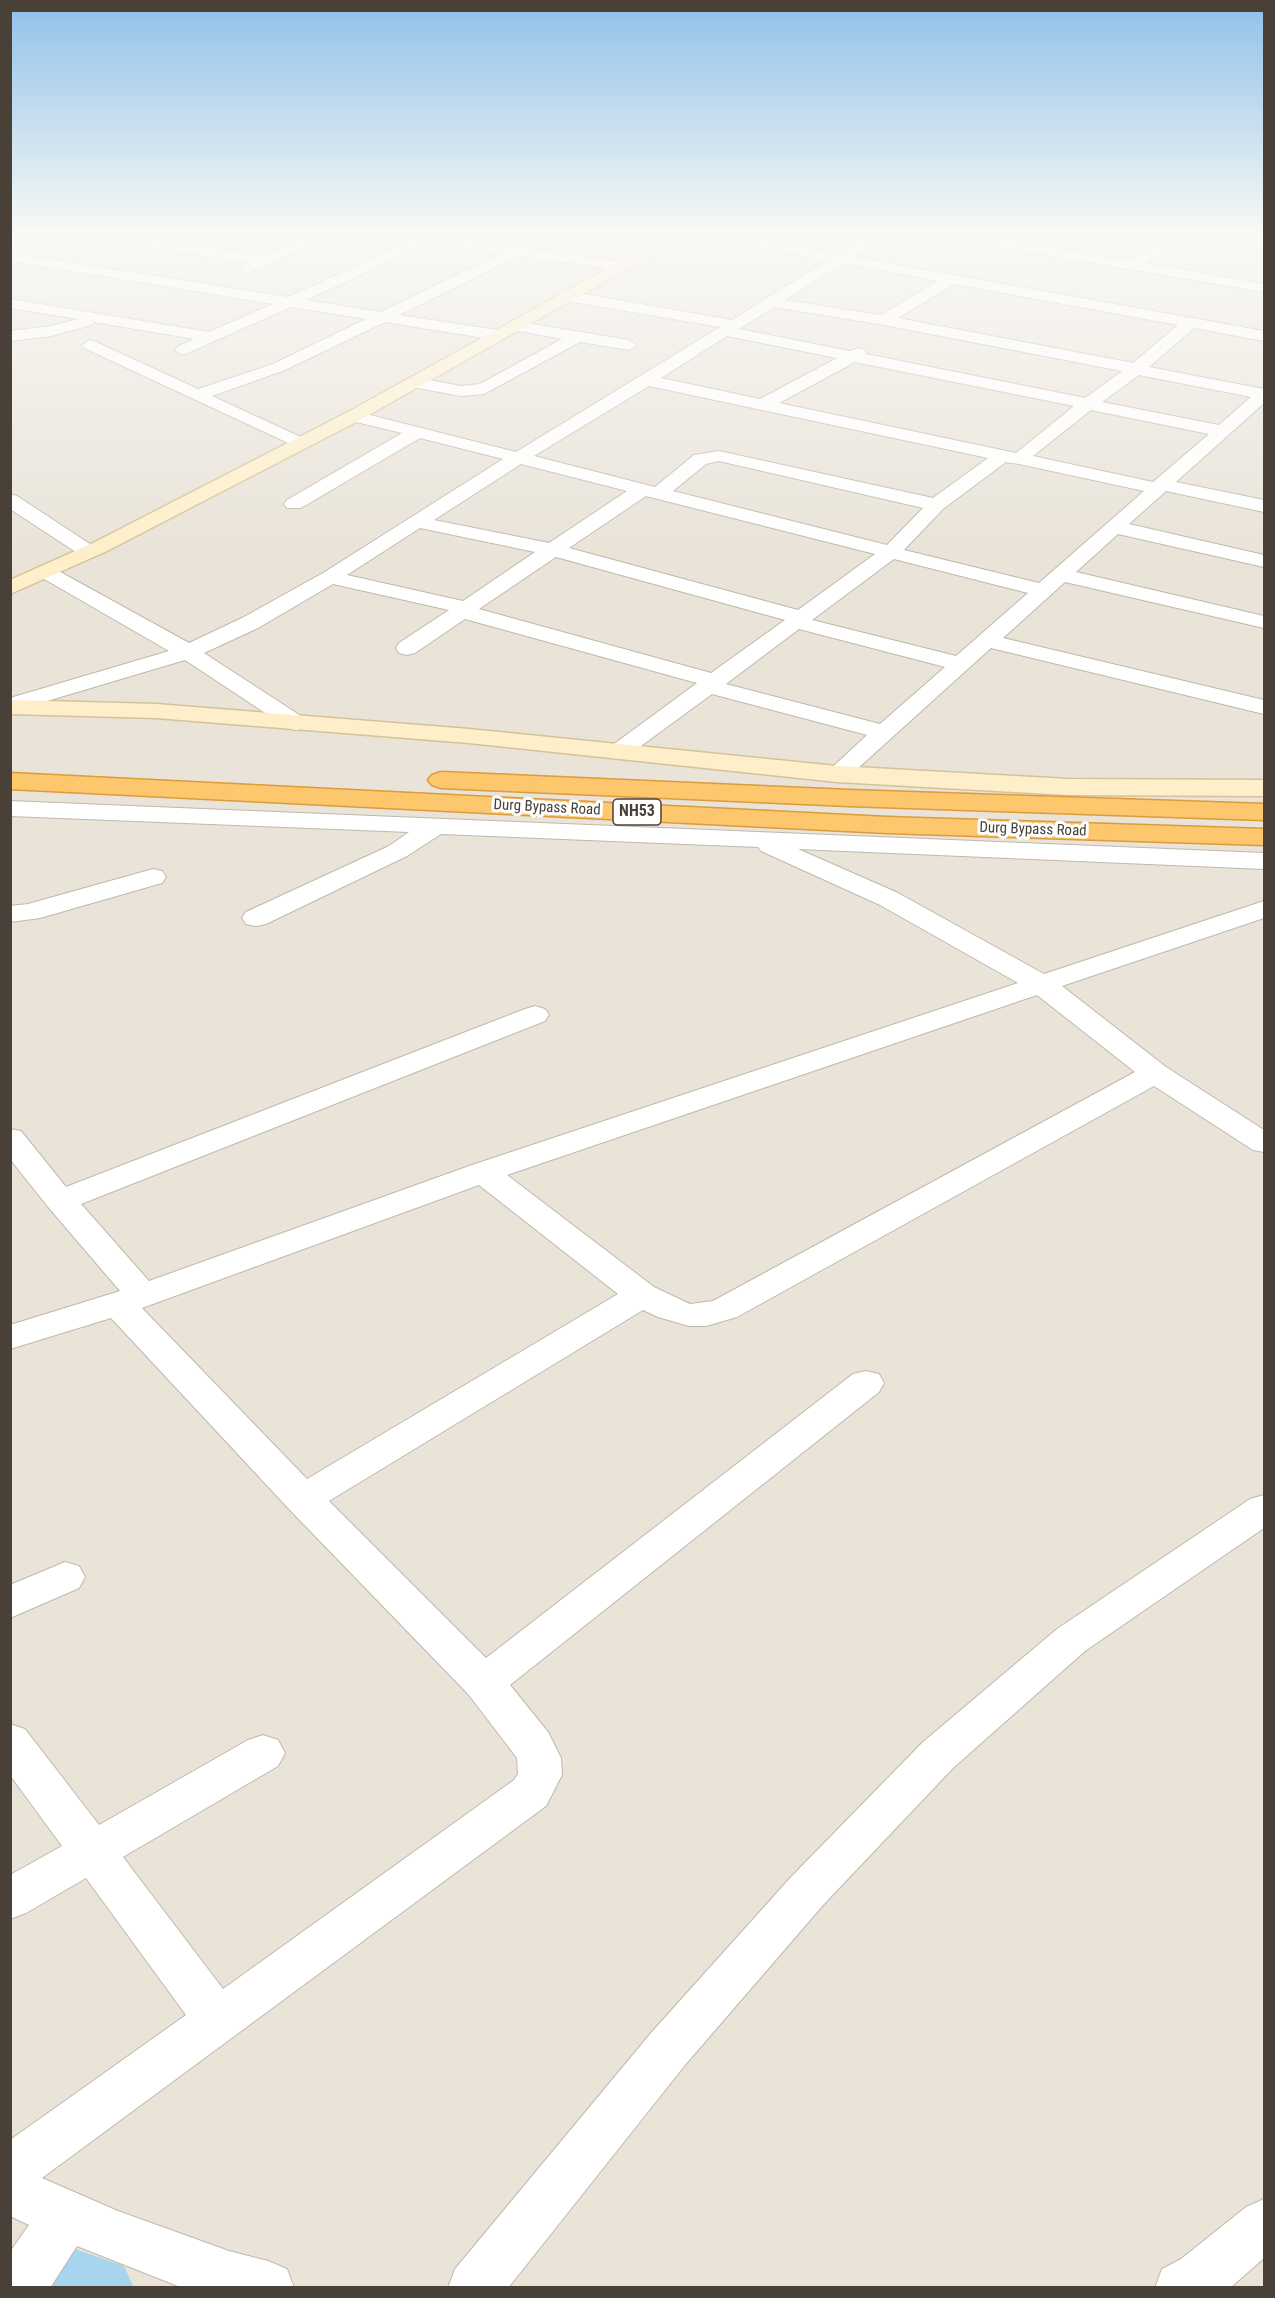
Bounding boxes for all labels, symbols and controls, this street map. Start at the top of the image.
street label: Durg Bypass Road [493,796,601,820]
road number: NH53 [613,799,661,825]
street label: Durg Bypass Road [979,819,1087,841]

